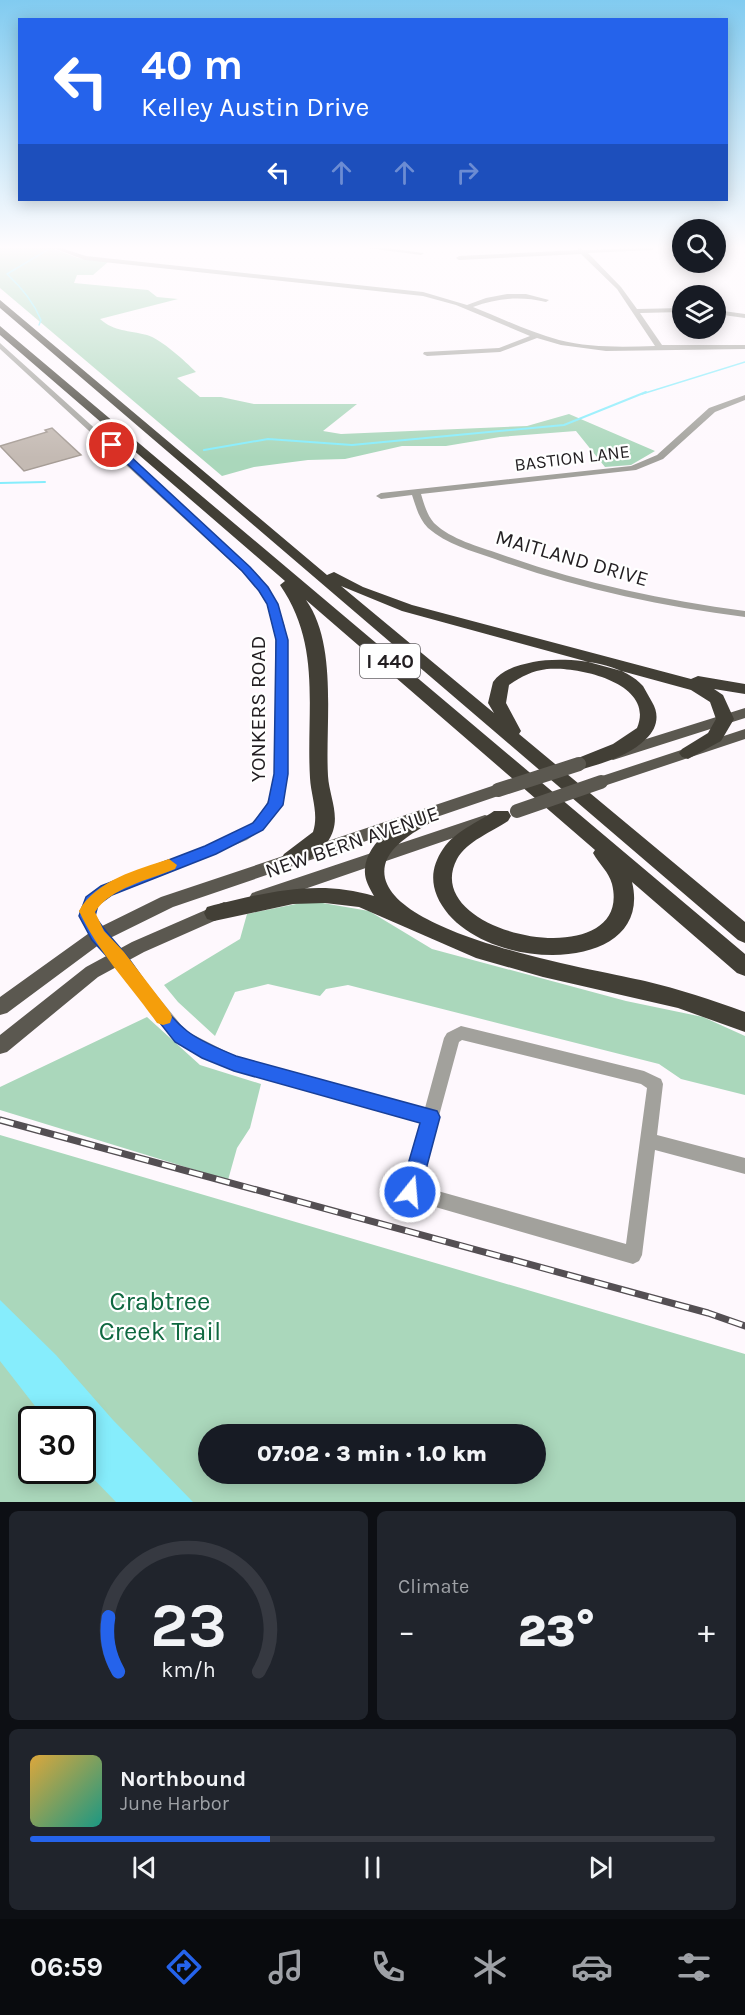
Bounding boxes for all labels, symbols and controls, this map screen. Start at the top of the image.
text: 40 m [141,40,243,90]
icon: left [42,42,120,120]
text: Kelley Austin Drive [141,91,369,123]
icon: left [262,156,295,189]
icon: ahead [325,156,358,189]
icon: ahead [388,156,421,189]
icon: right [451,156,484,189]
map controls [672,219,726,339]
button: search [672,219,726,273]
button: layers [672,285,726,339]
pin [86,419,137,470]
icon: arrive [95,428,128,461]
street label: BASTION LANE [513,440,631,476]
street label: MAITLAND DRIVE [493,525,651,591]
street label: YONKERS ROAD [246,636,270,782]
road number: I 440 [360,644,420,678]
street label: NEW BERN AVENUE [262,801,442,883]
position arrow [378,1160,442,1224]
park label: Crabtree Creek Trail [99,1286,221,1347]
speed limit sign: 30 [18,1406,96,1484]
text: 07:02 · 3 min · 1.0 km [257,1441,487,1467]
text: Climate [398,1575,469,1598]
text: 23 [150,1589,227,1662]
text: 23° [518,1605,595,1657]
text: − [398,1612,415,1650]
text: + [698,1612,715,1650]
text: km/h [161,1658,216,1683]
text: Northbound [120,1766,246,1792]
text: June Harbor [120,1792,229,1815]
icon: previous [128,1851,161,1884]
icon: pause [356,1851,389,1884]
icon: next [584,1851,617,1884]
icon: directions [163,1946,205,1988]
icon: music [265,1946,307,1988]
icon: phone [367,1946,409,1988]
icon: climate [469,1946,511,1988]
icon: car [571,1946,613,1988]
icon: filters [673,1946,715,1988]
text: 06:59 [30,1951,103,1983]

